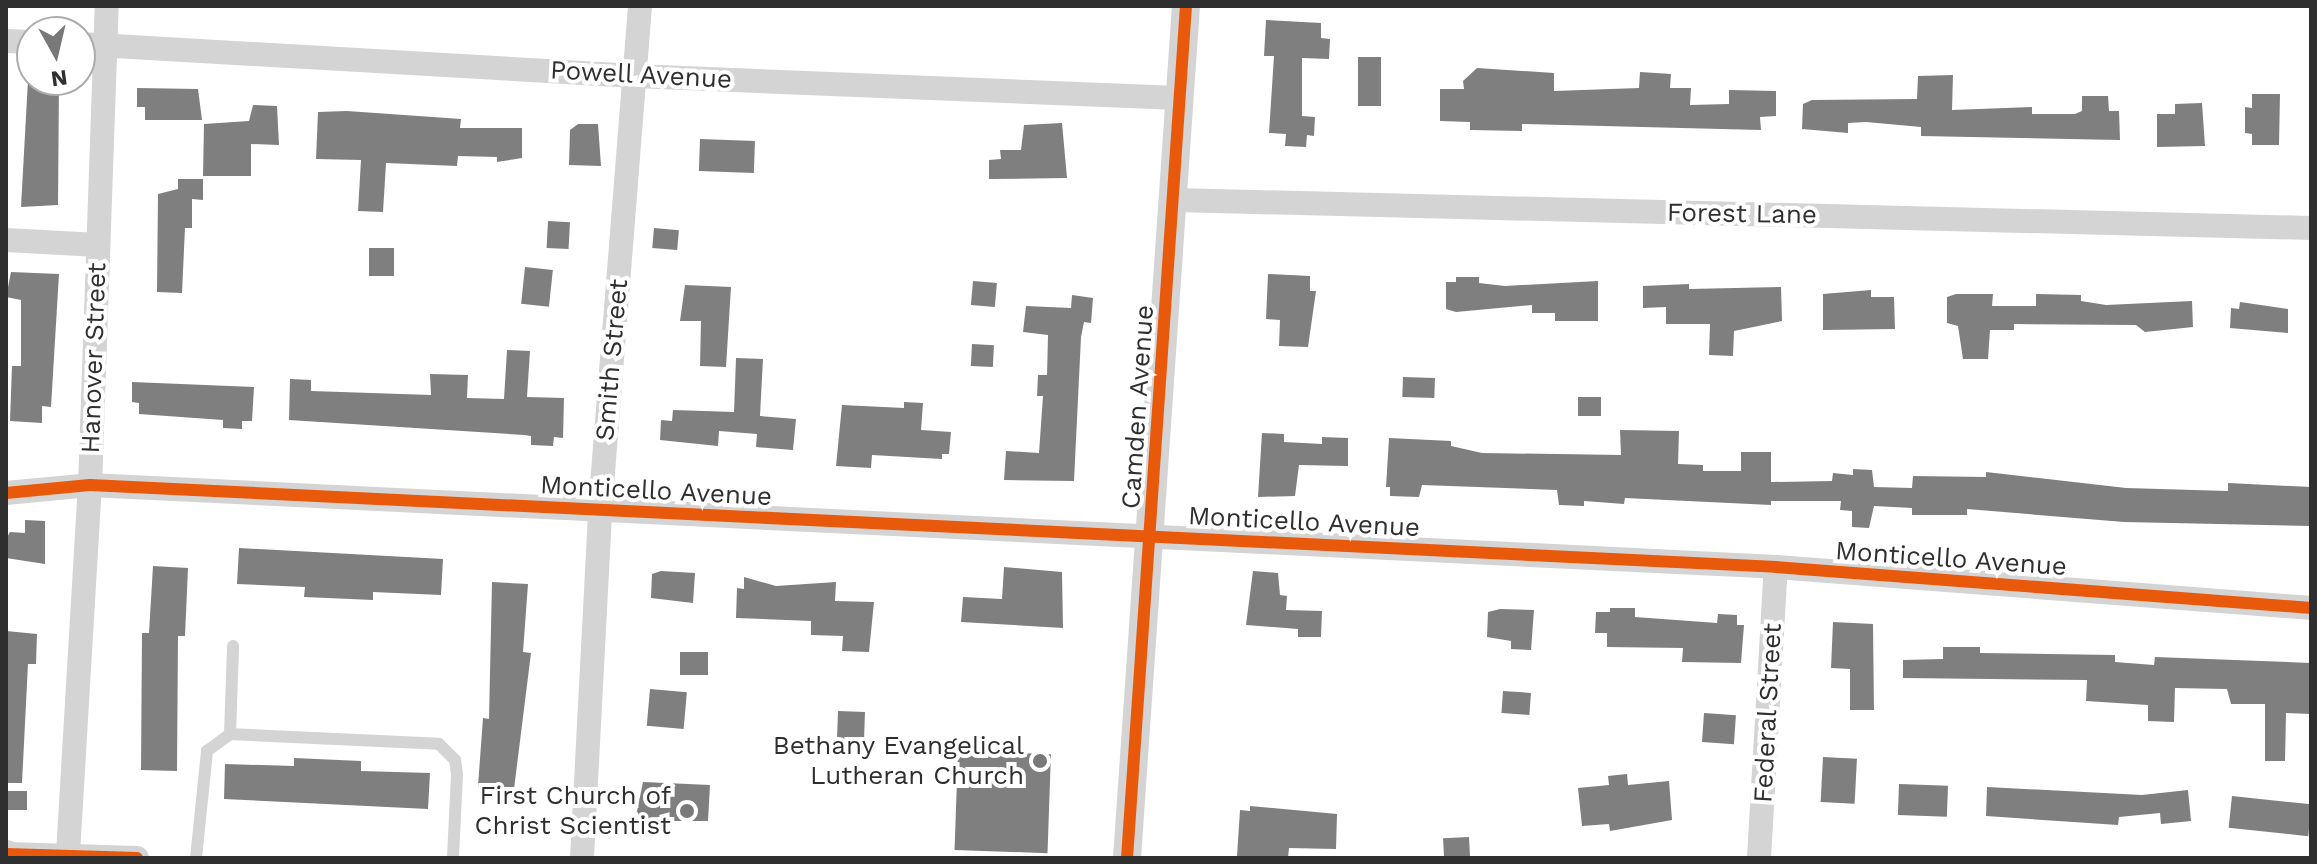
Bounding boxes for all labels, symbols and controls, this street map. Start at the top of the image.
north arrow [16,16,96,96]
street label: Powell Avenue [548,55,734,95]
text: N [49,65,69,92]
street label: Forest Lane [1667,197,1817,231]
street label: Hanover Street [75,262,113,454]
street label: Smith Street [589,278,635,442]
street label: Camden Avenue [1115,303,1161,511]
street label: Monticello Avenue [539,469,773,513]
street label: Monticello Avenue [1187,500,1421,544]
street label: Monticello Avenue [1834,535,2068,583]
street label: Federal Street [1748,622,1788,804]
place label: Bethany Evangelical Lutheran Church [772,730,1024,792]
marker: Bethany Evangelical Lutheran Church [1031,752,1049,770]
place label: First Church of Christ Scientist [475,780,671,842]
marker: First Church of Christ Scientist [678,802,696,820]

